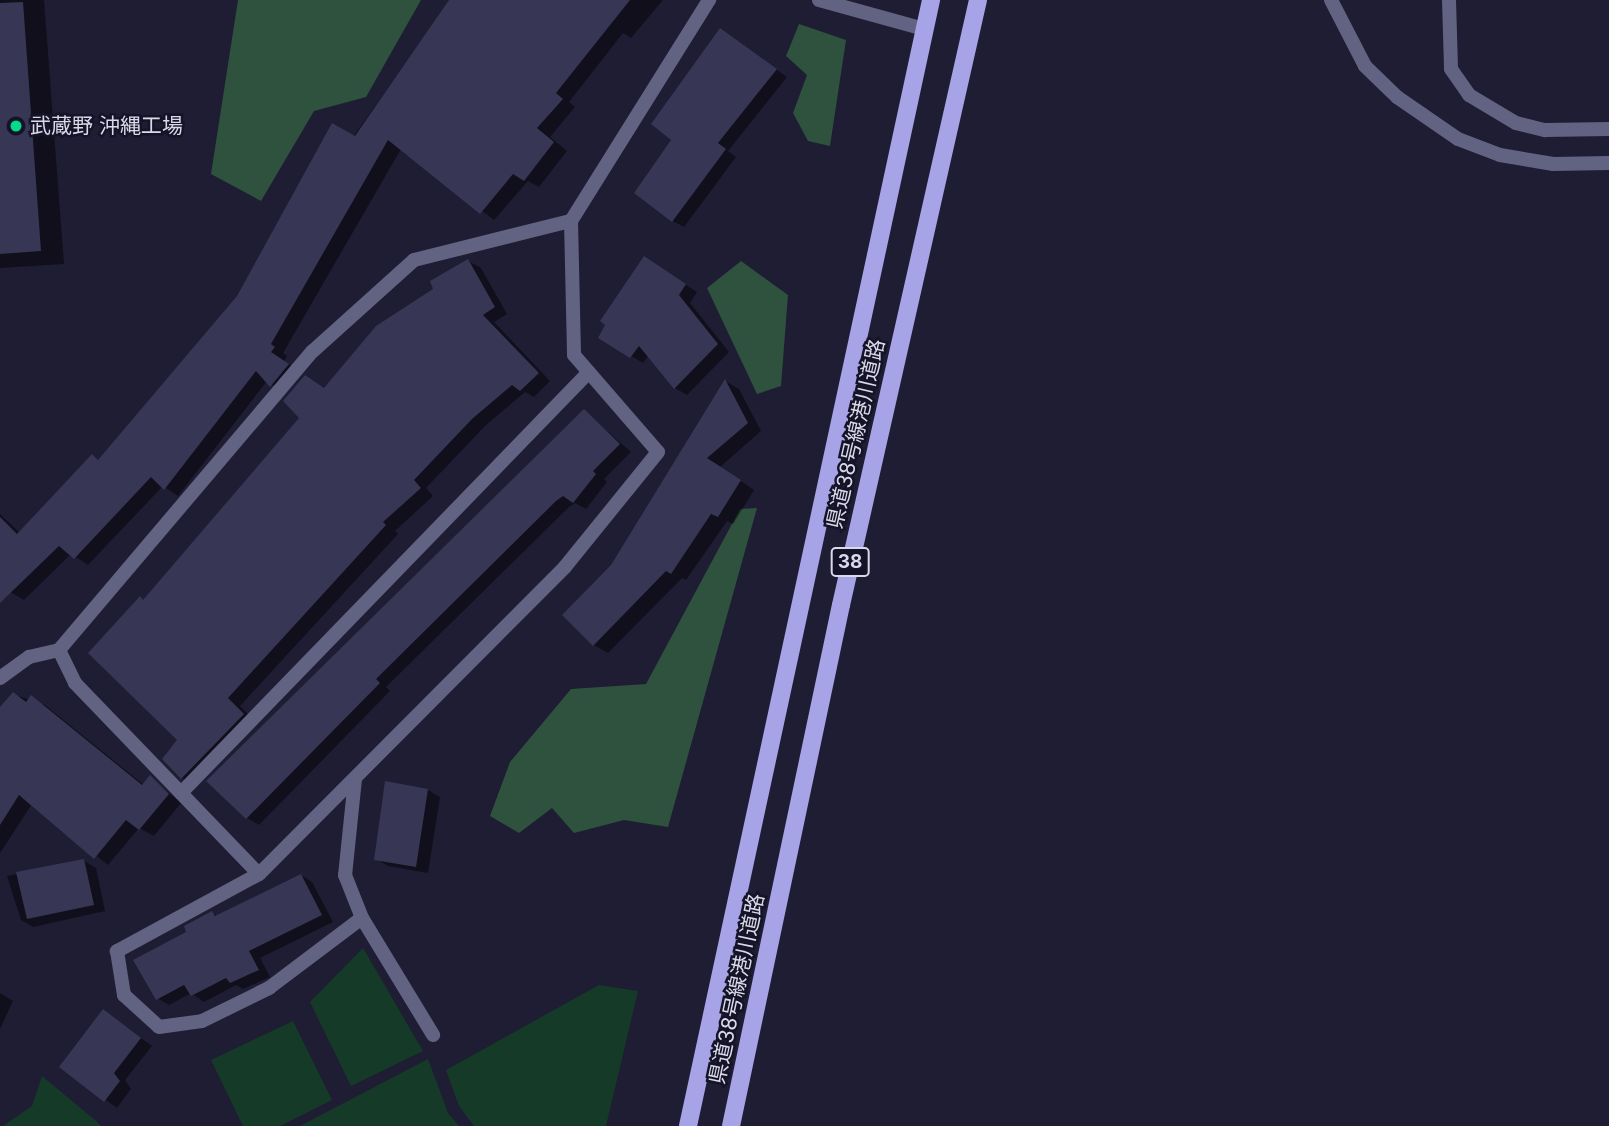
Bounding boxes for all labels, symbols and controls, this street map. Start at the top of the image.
place label: 武蔵野 沖縄工場 [30,113,183,139]
marker: 武蔵野 沖縄工場 [8,118,24,134]
street label: 県道38号線港川道路 [822,337,890,531]
road number: 38 [829,547,871,578]
street label: 県道38号線港川道路 [705,892,769,1086]

